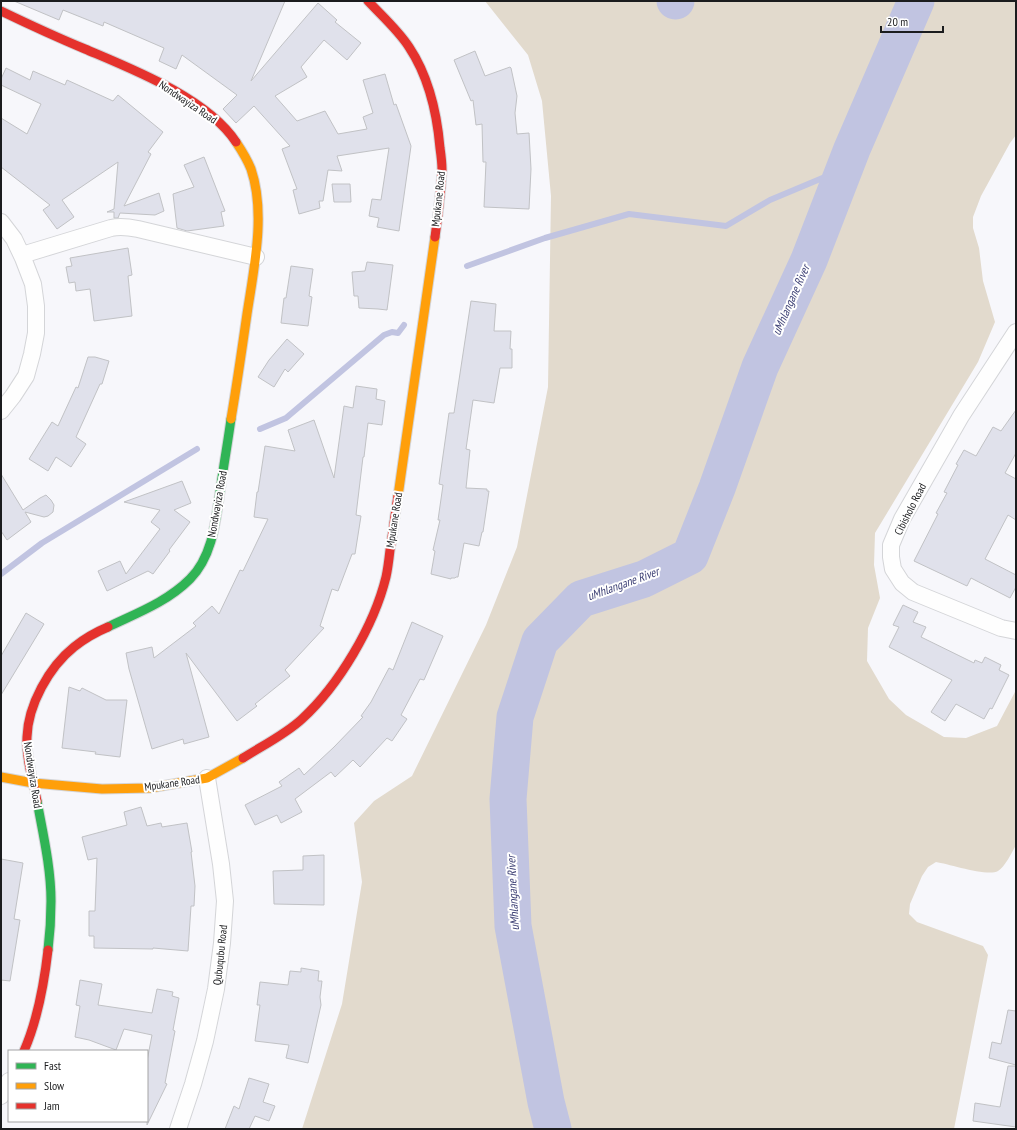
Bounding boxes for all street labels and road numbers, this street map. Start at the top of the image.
street label: Nondwayiza Road [156,77,220,127]
street label: Mpukane Road [428,170,448,227]
street label: Nondwayiza Road [204,469,230,538]
street label: Cibisholo Road [891,481,929,537]
street label: Mpukane Road [383,491,405,549]
street label: Nondwayiza Road [21,741,45,809]
street label: Mpukane Road [143,772,201,794]
street label: Qubuqubu Road [210,924,230,986]

